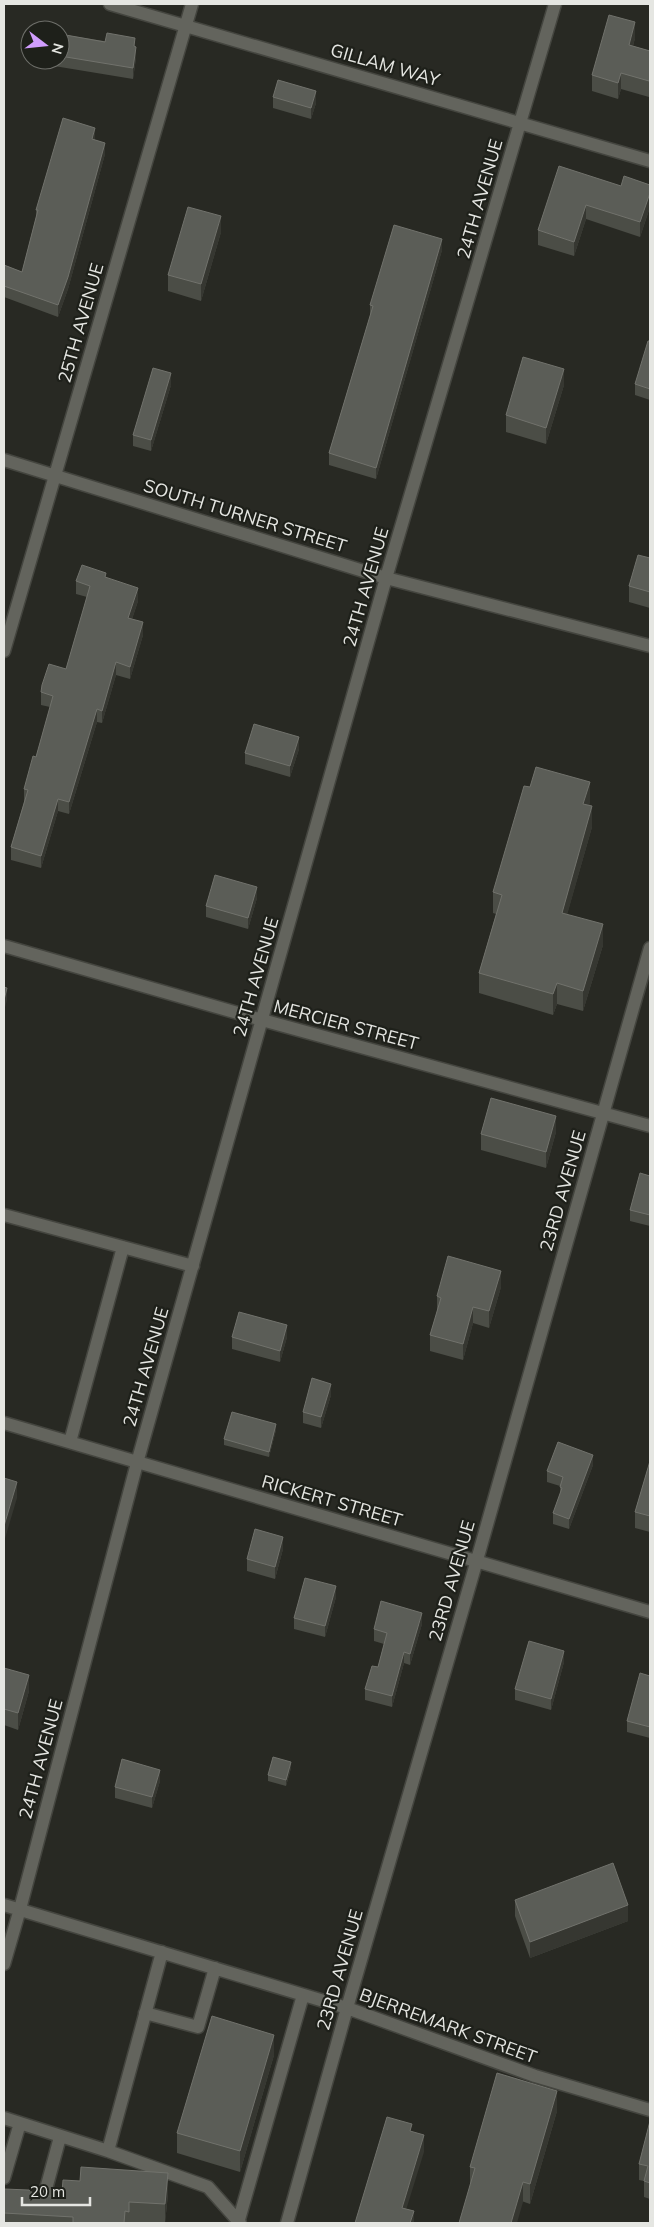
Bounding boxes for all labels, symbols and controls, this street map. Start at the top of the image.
north arrow [20,20,70,70]
street label: GILLAM WAY [328,38,443,91]
text: N [47,41,68,56]
street label: 24TH AVENUE [451,136,508,261]
street label: 25TH AVENUE [52,260,109,385]
street label: SOUTH TURNER STREET [141,474,350,557]
street label: 24TH AVENUE [337,524,394,649]
street label: 24TH AVENUE [227,914,284,1039]
street label: MERCIER STREET [271,994,421,1055]
street label: 23RD AVENUE [534,1128,591,1254]
street label: 24TH AVENUE [117,1304,174,1429]
street label: RICKERT STREET [259,1469,405,1532]
street label: 23RD AVENUE [423,1518,480,1644]
street label: 24TH AVENUE [13,1696,68,1822]
street label: 23RD AVENUE [311,1907,368,2033]
street label: BJERREMARK STREET [356,1983,540,2068]
scale bar [22,2174,90,2206]
text: 20 m [30,2182,65,2201]

